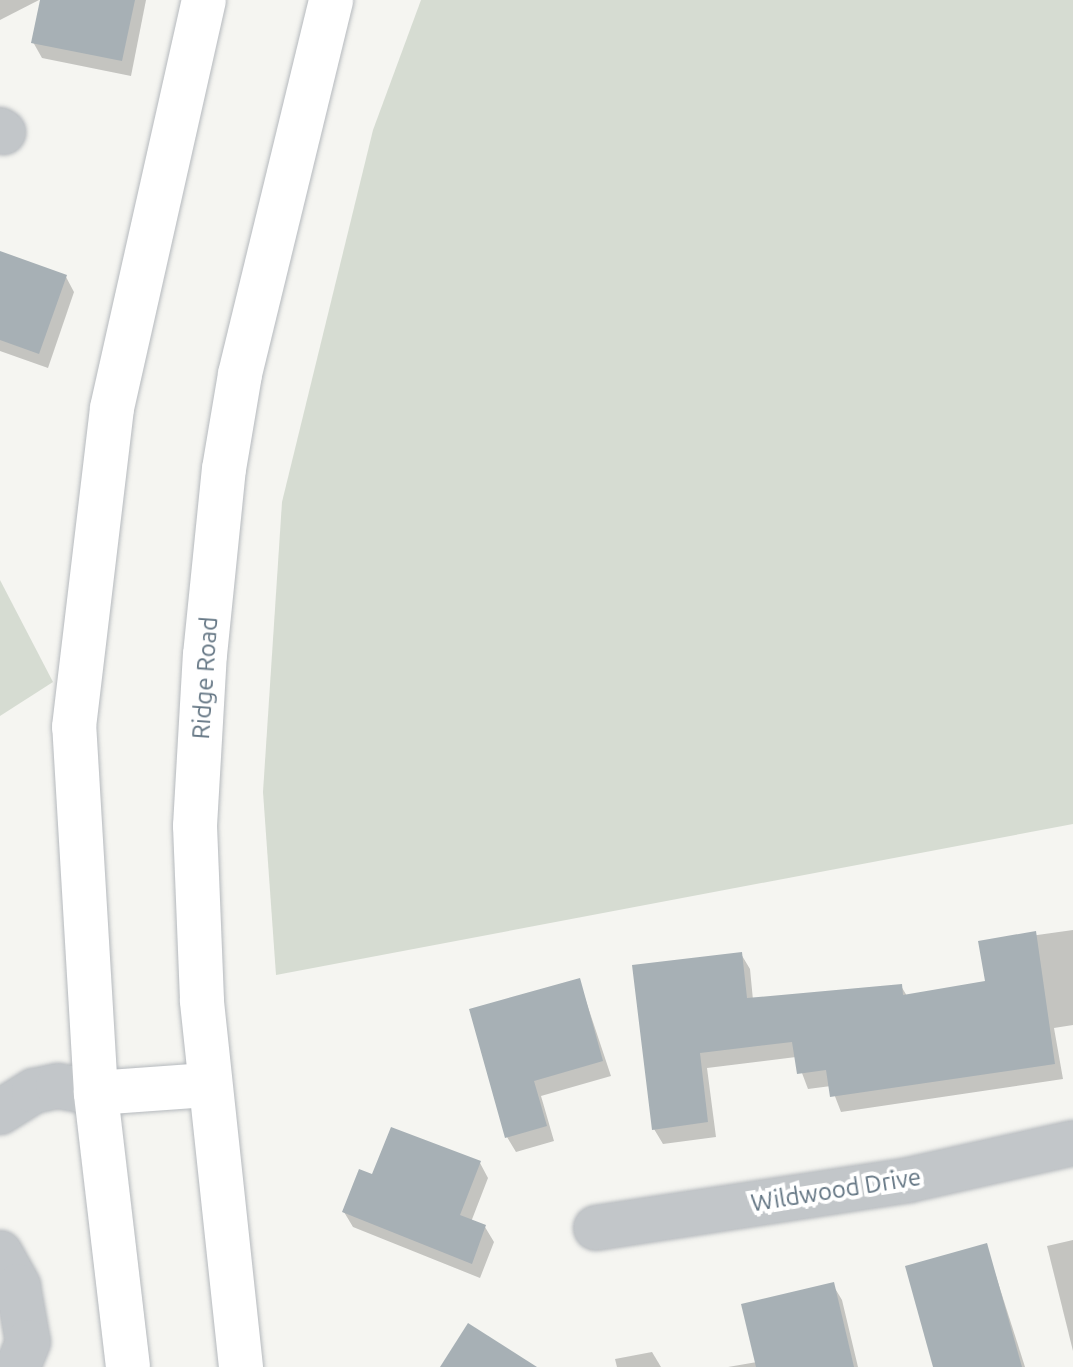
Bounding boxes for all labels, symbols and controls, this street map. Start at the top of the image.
street label: Ridge Road [186,616,224,740]
street label: Wildwood Drive [749,1162,923,1218]

